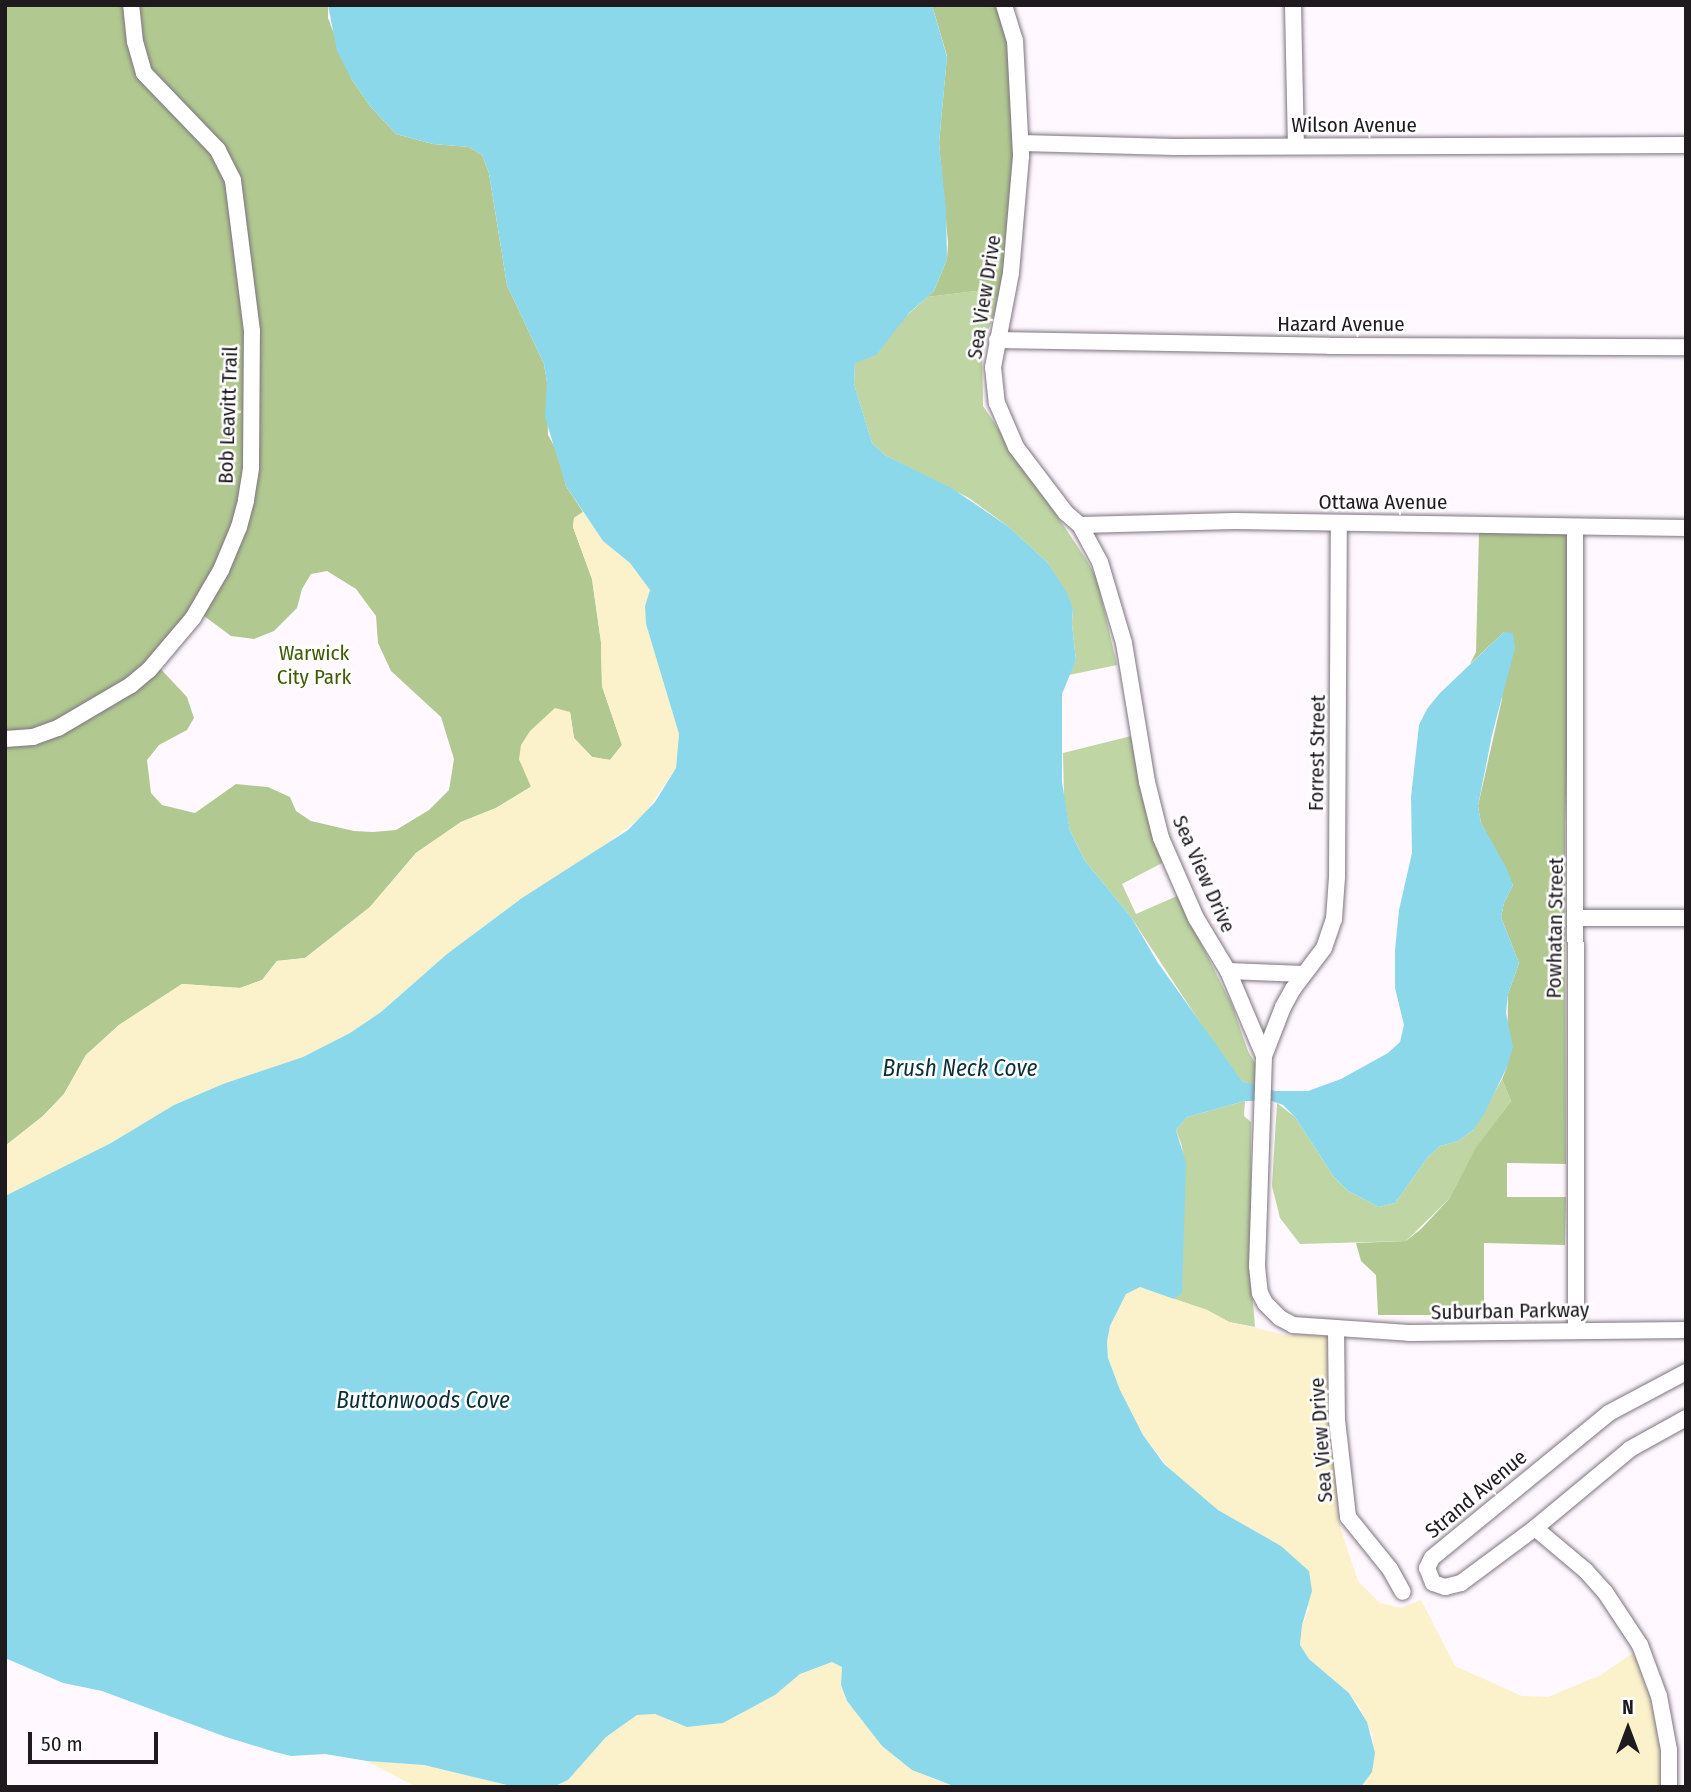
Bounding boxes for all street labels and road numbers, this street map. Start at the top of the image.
street label: Wilson Avenue [1291,112,1417,138]
street label: Sea View Drive [962,233,1006,361]
street label: Hazard Avenue [1277,311,1405,337]
street label: Bob Leavitt Trail [213,346,243,484]
street label: Ottawa Avenue [1319,489,1447,515]
street label: Forrest Street [1303,695,1331,811]
street label: Sea View Drive [1167,812,1241,936]
street label: Powhatan Street [1541,857,1569,999]
street label: Suburban Parkway [1431,1297,1589,1325]
street label: Sea View Drive [1304,1377,1338,1503]
street label: Strand Avenue [1420,1444,1532,1544]

